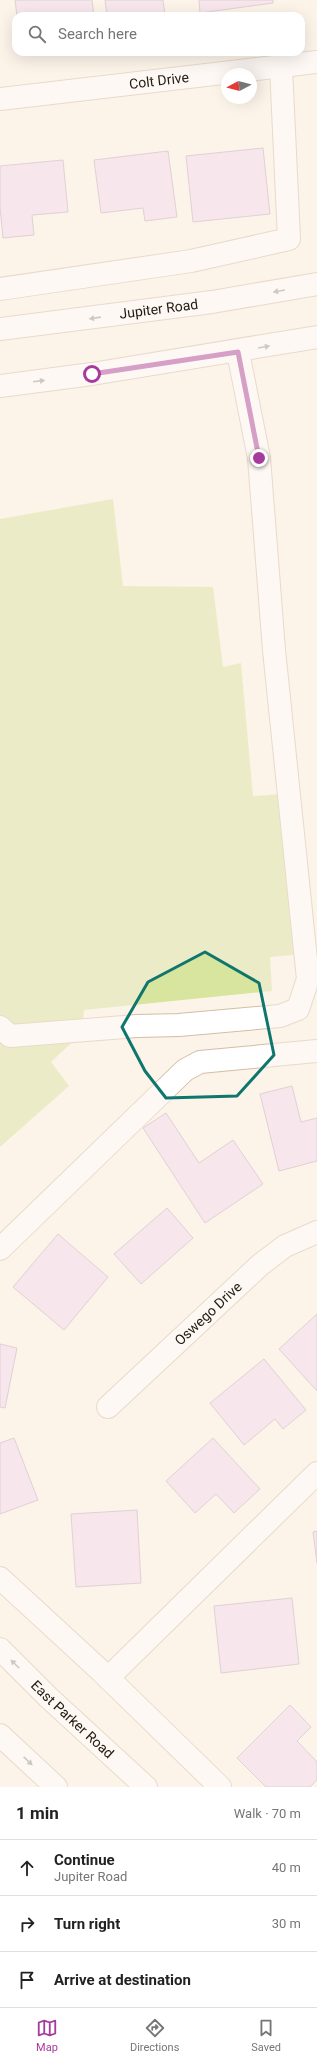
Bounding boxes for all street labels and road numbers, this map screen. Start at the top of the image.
street label: Colt Drive [128,69,190,92]
street label: Jupiter Road [118,296,199,322]
street label: Oswego Drive [171,1278,245,1349]
street label: East Parker Road [28,1677,117,1761]

